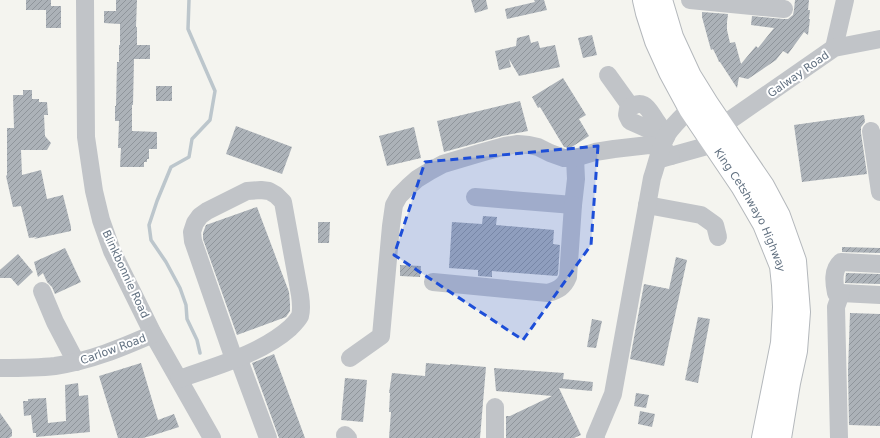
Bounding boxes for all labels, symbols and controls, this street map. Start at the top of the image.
street label: Galway Road [765,49,831,100]
street label: King Cetshwayo Highway [711,146,788,273]
street label: Blinkbonnie Road [99,228,152,320]
street label: Carlow Road [79,332,148,367]

